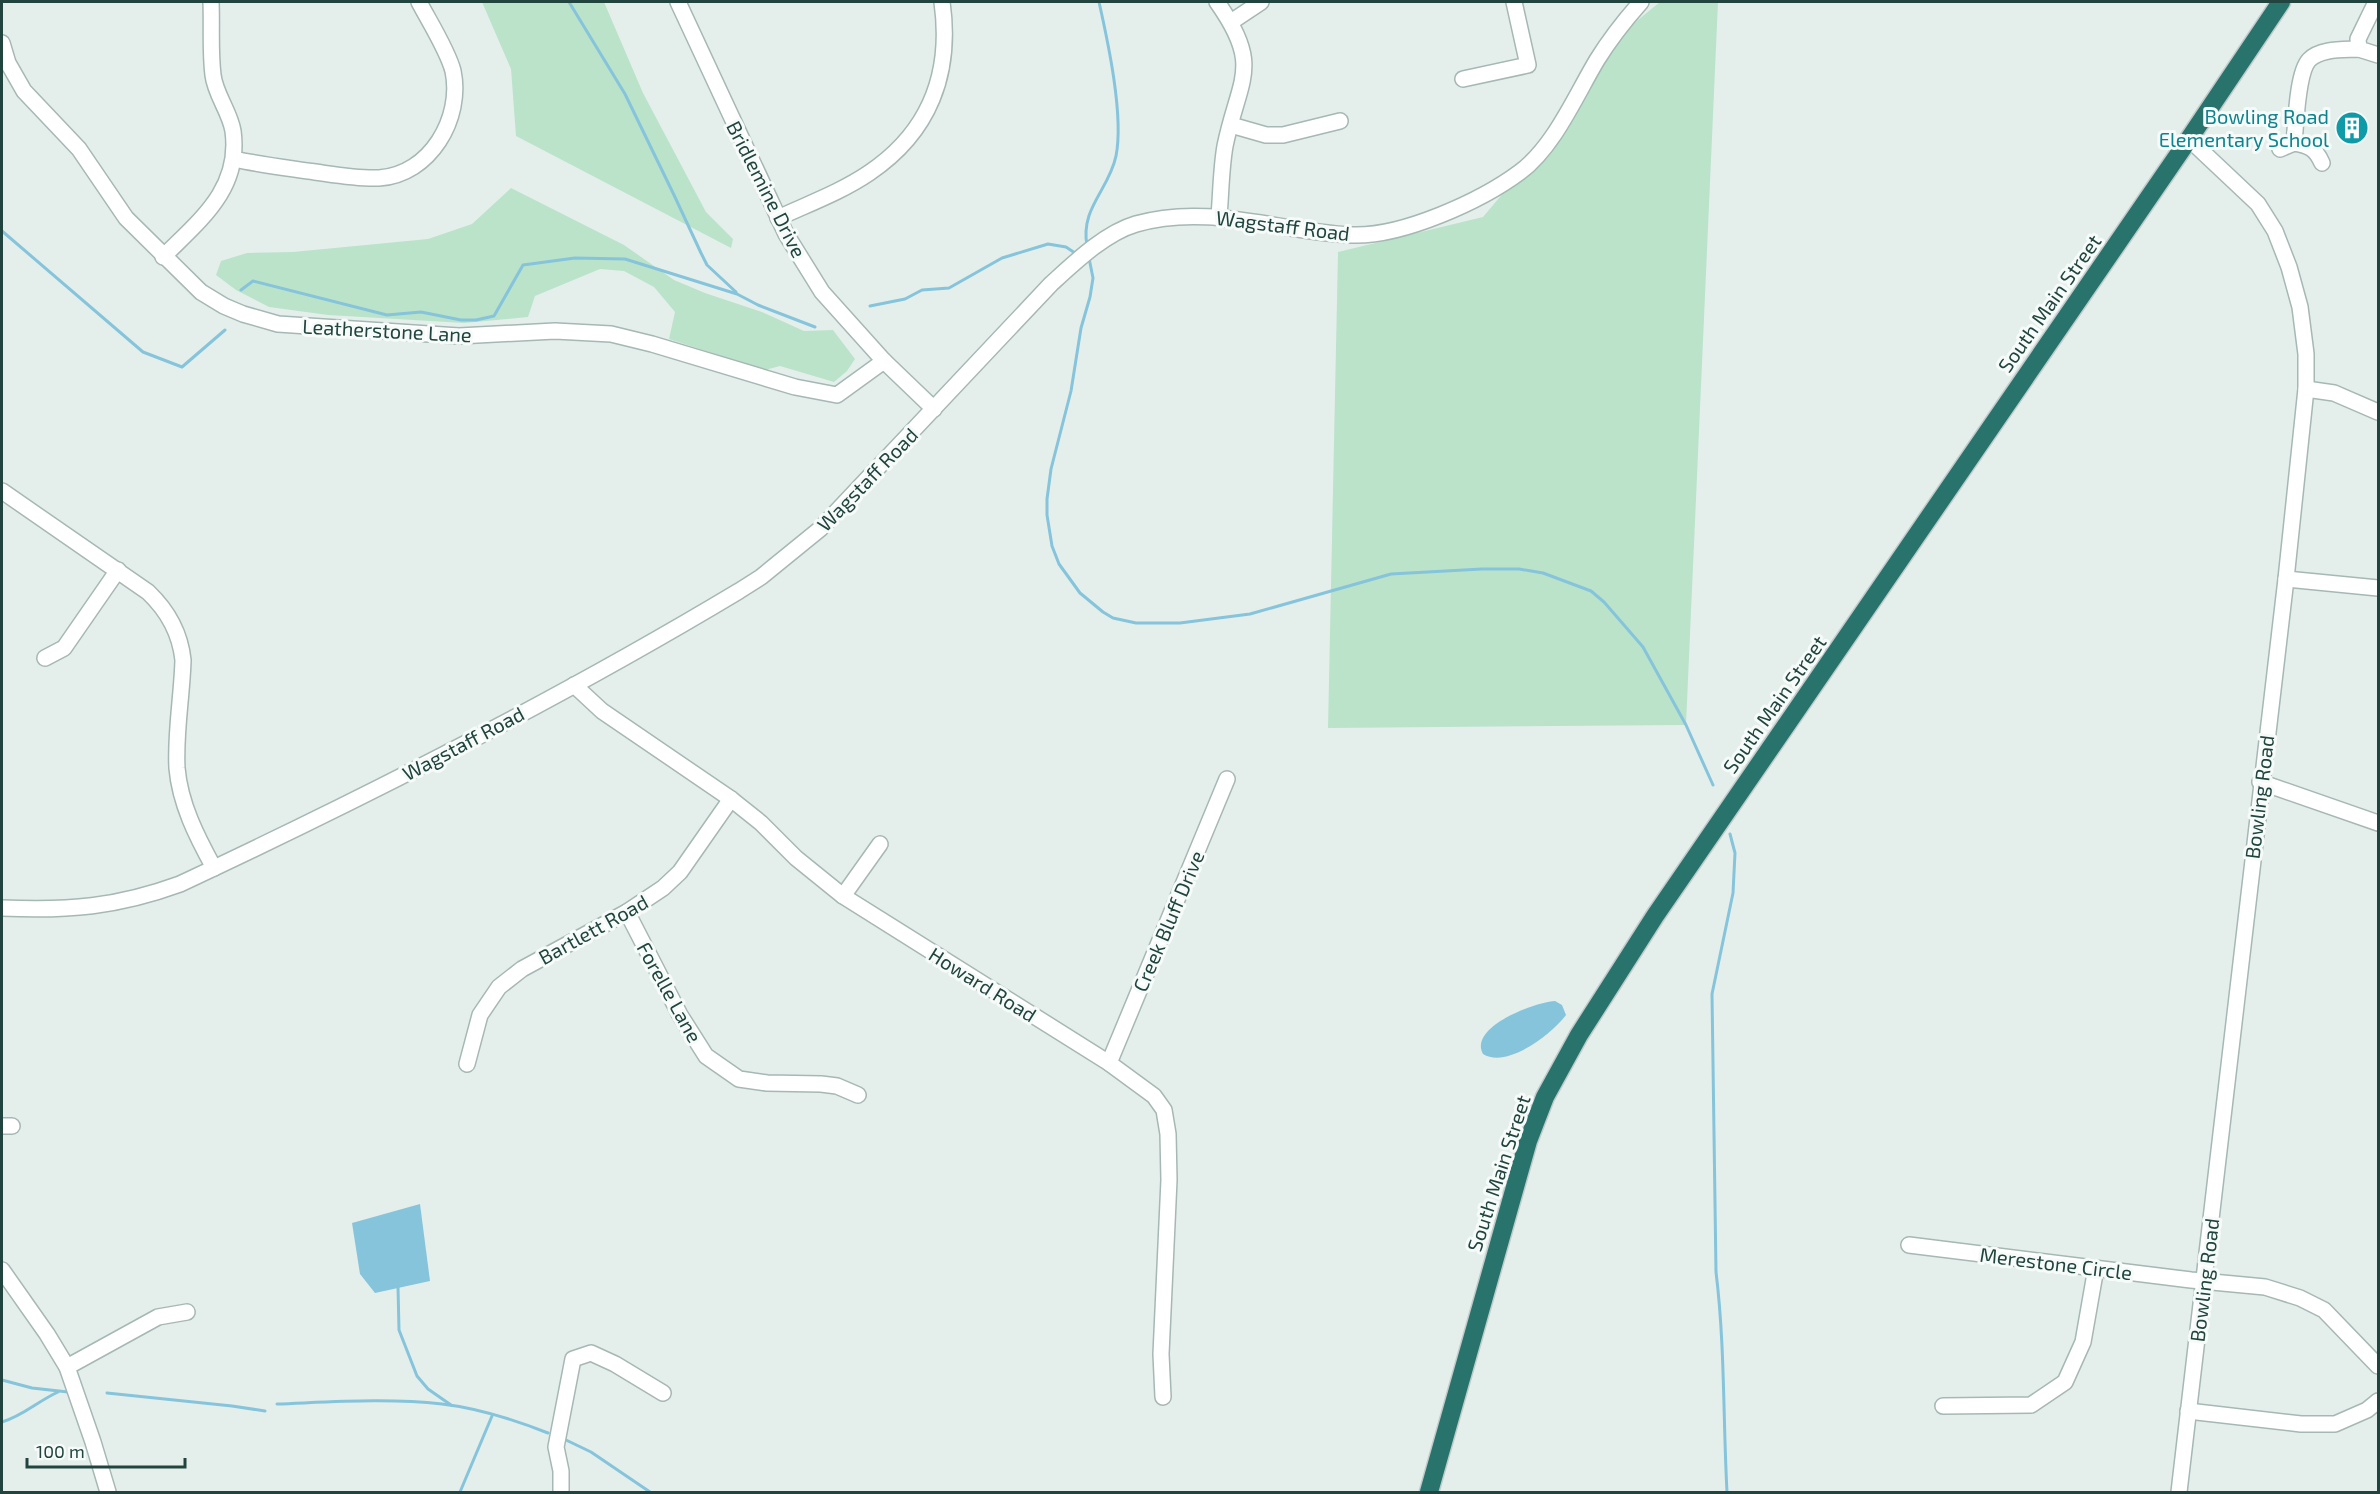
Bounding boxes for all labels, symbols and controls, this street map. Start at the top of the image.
place label: Bowling Road Elementary School [2159,104,2329,151]
building icon: Bowling Road Elementary School [2334,110,2370,146]
street label: Bridlemine Drive [722,117,812,261]
street label: Wagstaff Road [1215,205,1351,245]
street label: South Main Street [1992,229,2106,377]
street label: Leatherstone Lane [302,314,472,346]
street label: Wagstaff Road [812,422,922,536]
street label: South Main Street [1717,630,1831,778]
street label: Wagstaff Road [398,701,528,785]
street label: Bowling Road [2240,734,2278,860]
street label: Creek Bluff Drive [1127,847,1209,995]
street label: Bartlett Road [534,889,652,969]
street label: Forelle Lane [633,938,707,1046]
street label: Howard Road [925,942,1041,1026]
street label: South Main Street [1461,1092,1535,1254]
street label: Bowling Road [2185,1217,2223,1343]
street label: Merestone Circle [1978,1242,2134,1284]
scale bar [27,1431,184,1469]
text: 100 m [36,1440,85,1462]

